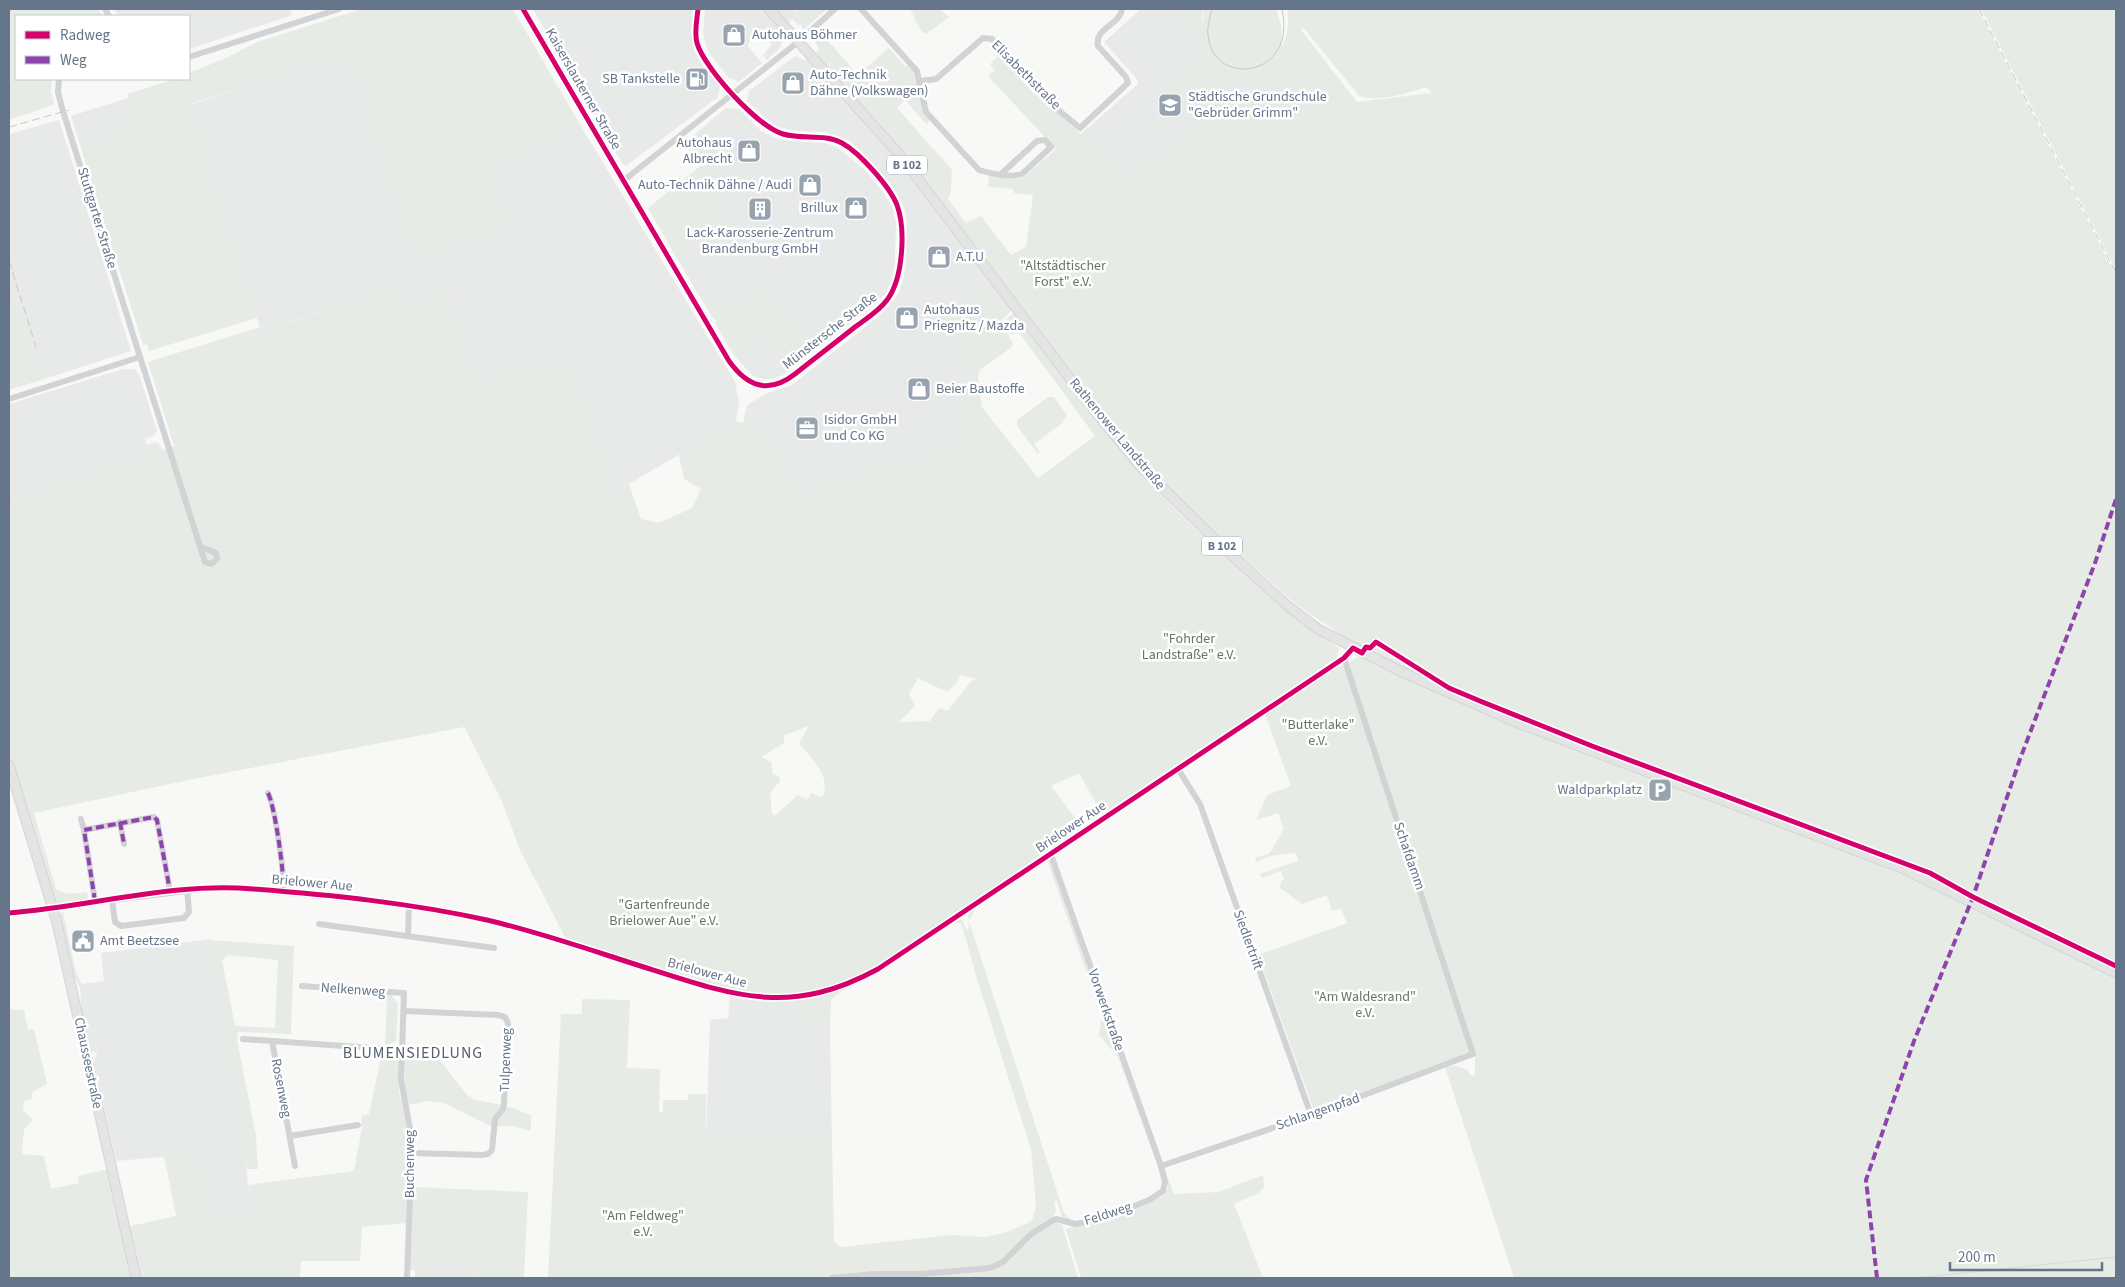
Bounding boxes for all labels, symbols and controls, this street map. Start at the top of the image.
legend [15,15,190,80]
shop icon: Autohaus Böhmer [721,22,747,48]
text: Radweg [60,25,110,46]
street label: Kaiserslauterner Straße [540,25,626,154]
place label: Autohaus Böhmer [752,25,857,45]
street label: Elisabethstraße [987,36,1065,114]
text: Weg [60,50,87,71]
place label: Auto-Technik Dähne (Volkswagen) [810,65,929,101]
fuel station icon: SB Tankstelle [684,66,710,92]
place label: SB Tankstelle [602,69,680,89]
shop icon: Auto-Technik Dähne (Volkswagen) [780,70,806,96]
place label: Städtische Grundschule "Gebrüder Grimm" [1188,87,1327,123]
school or university icon: Städtische Grundschule "Gebrüder Grimm" [1157,92,1183,118]
place label: Autohaus Albrecht [677,133,732,169]
shop icon: Autohaus Albrecht [736,138,762,164]
road number: B 102 [887,156,927,174]
street label: Stuttgarter Straße [72,165,122,271]
shop icon: Auto-Technik Dähne / Audi [797,172,823,198]
place label: Auto-Technik Dähne / Audi [638,175,792,195]
shop icon: Brillux [843,195,869,221]
building icon: Lack-Karosserie-Zentrum Brandenburg GmbH [747,196,773,222]
place label: Brillux [800,198,839,218]
place label: Lack-Karosserie-Zentrum Brandenburg GmbH [686,223,834,259]
shop icon: A.T.U [926,244,952,270]
place label: A.T.U [956,247,984,267]
park label: "Altstädtischer Forst" e.V. [1020,256,1106,292]
street label: Münstersche Straße [778,288,882,374]
place label: Autohaus Priegnitz / Mazda [924,300,1024,336]
shop icon: Autohaus Priegnitz / Mazda [894,305,920,331]
street label: Rathenower Landstraße [1064,374,1170,494]
shop icon: Beier Baustoffe [906,376,932,402]
place label: Beier Baustoffe [936,379,1025,399]
place label: Isidor GmbH und Co KG [824,410,897,446]
office icon: Isidor GmbH und Co KG [794,415,820,441]
road number: B 102 [1202,536,1242,556]
park label: "Fohrder Landstraße" e.V. [1142,629,1236,665]
park label: "Butterlake" e.V. [1282,715,1354,751]
parking icon: Waldparkplatz [1647,777,1673,803]
place label: Waldparkplatz [1558,780,1642,800]
street label: Brielower Aue [1032,796,1110,858]
street label: Schafdamm [1388,819,1430,893]
street label: Brielower Aue [271,869,353,897]
park label: "Gartenfreunde Brielower Aue" e.V. [609,895,719,931]
street label: Siedlertrift [1228,907,1268,973]
public building icon: Amt Beetzsee [70,928,96,954]
place label: Amt Beetzsee [100,931,179,951]
street label: Brielower Aue [665,953,749,993]
street label: Vorwerkstraße [1083,966,1129,1054]
street label: Nelkenweg [320,978,386,1002]
park label: "Am Waldesrand" e.V. [1314,987,1416,1023]
street label: Chausseestraße [69,1016,107,1111]
street label: Tulpenweg [495,1028,517,1092]
district label: BLUMENSIEDLUNG [343,1042,483,1064]
street label: Rosenweg [265,1057,297,1119]
street label: Schlangenpfad [1273,1088,1363,1136]
street label: Buchenweg [400,1130,420,1198]
street label: Feldweg [1082,1197,1134,1231]
park label: "Am Feldweg" e.V. [602,1206,684,1242]
scale bar [1950,1240,2102,1272]
text: 200 m [1958,1247,1996,1268]

